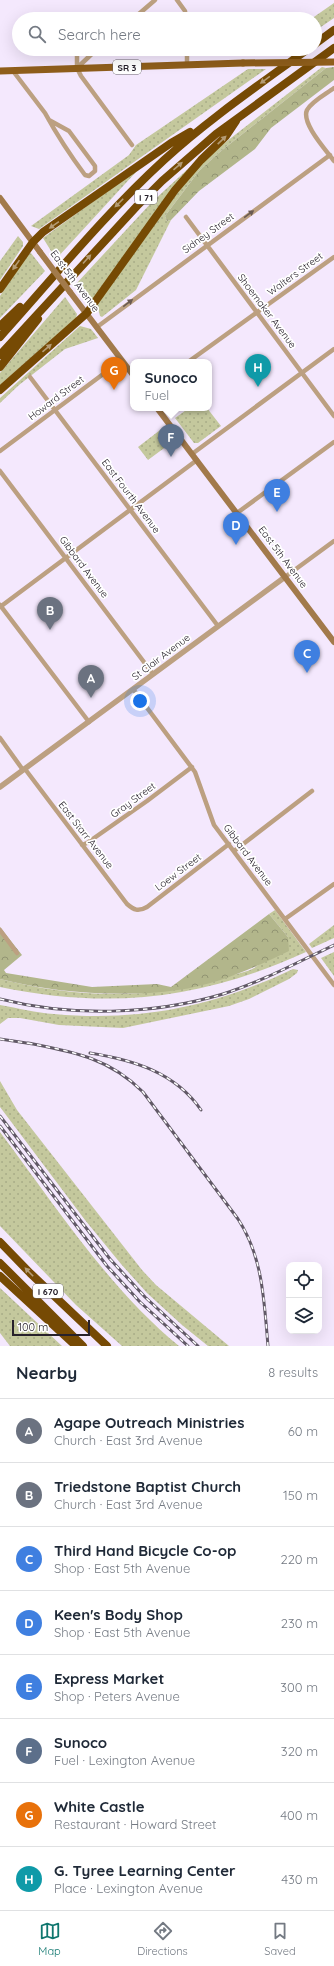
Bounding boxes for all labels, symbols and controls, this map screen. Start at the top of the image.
search box [12,12,322,56]
icon: search [26,23,48,45]
text: Search here [58,25,141,44]
road number: SR 3 [113,60,141,74]
one-way arrow [260,76,270,84]
one-way arrow [217,135,227,145]
one-way arrow [173,162,184,171]
road number: I 71 [135,190,157,204]
one-way arrow [114,198,124,208]
street label: Sidney Street [180,209,237,256]
one-way arrow [244,210,254,218]
one-way arrow [48,221,59,229]
street label: East 5th Avenue [48,248,103,315]
street label: Walters Street [265,249,326,299]
one-way arrow [83,254,92,264]
one-way arrow [12,260,20,271]
street label: Shoemaker Avenue [235,271,299,351]
one-way arrow [123,299,133,307]
one-way arrow [42,344,53,353]
pin: H [245,354,271,387]
pin: G [101,357,127,390]
popup [130,359,212,411]
text: Sunoco [144,368,198,387]
street label: Howard Street [25,372,87,423]
text: Fuel [144,387,169,403]
pin: F [158,424,184,457]
street label: East Fourth Avenue [99,456,163,536]
pin: E [264,479,290,512]
pin: D [223,512,249,545]
street label: East 5th Avenue [256,524,311,591]
street label: Gibbard Avenue [57,534,112,601]
pin: B [37,597,63,630]
street label: St Clair Avenue [129,631,193,683]
pin: C [294,640,320,673]
pin: A [78,665,104,698]
your location [130,691,150,711]
street label: Gray Street [108,779,159,821]
street label: East Starr Avenue [56,799,117,872]
street label: Gibbard Avenue [221,822,276,889]
street label: Loew Street [152,850,204,894]
map controls [286,1262,322,1334]
button: locate [286,1262,322,1298]
one-way arrow [24,1267,34,1277]
road number: I 670 [33,1284,63,1298]
button: layers [286,1298,322,1334]
scale bar [12,1318,90,1337]
text: 100 m [18,1320,48,1334]
text: Nearby [16,1362,77,1383]
text: 8 results [268,1364,318,1380]
text: Agape Outreach Ministries [54,1413,244,1432]
text: A [25,1423,33,1439]
text: 60 m [288,1423,318,1439]
text: Church · East 3rd Avenue [54,1432,202,1448]
text: Triedstone Baptist Church [54,1477,241,1496]
text: B [25,1487,33,1503]
text: 150 m [283,1487,318,1503]
text: Church · East 3rd Avenue [54,1496,202,1512]
text: Third Hand Bicycle Co-op [54,1541,236,1560]
text: C [25,1551,33,1567]
text: 220 m [280,1551,318,1567]
text: Shop · East 5th Avenue [54,1560,190,1576]
text: Keen's Body Shop [54,1605,183,1624]
text: D [24,1615,34,1631]
text: 230 m [281,1615,318,1631]
text: Shop · East 5th Avenue [54,1624,190,1640]
text: Express Market [54,1669,164,1688]
text: E [25,1679,33,1695]
text: 300 m [280,1679,318,1695]
text: Shop · Peters Avenue [54,1688,180,1704]
text: Sunoco [54,1733,107,1752]
text: F [25,1743,33,1759]
text: 320 m [281,1743,318,1759]
text: Fuel · Lexington Avenue [54,1752,195,1768]
text: White Castle [54,1797,145,1816]
text: G [24,1807,34,1823]
text: 400 m [280,1807,318,1823]
text: Restaurant · Howard Street [54,1816,217,1832]
text: G. Tyree Learning Center [54,1861,236,1880]
text: H [24,1871,34,1887]
text: 430 m [281,1871,318,1887]
text: Place · Lexington Avenue [54,1880,203,1896]
tab: Map [38,1920,61,1958]
tab: Directions [137,1920,188,1958]
tab: Saved [264,1920,296,1958]

